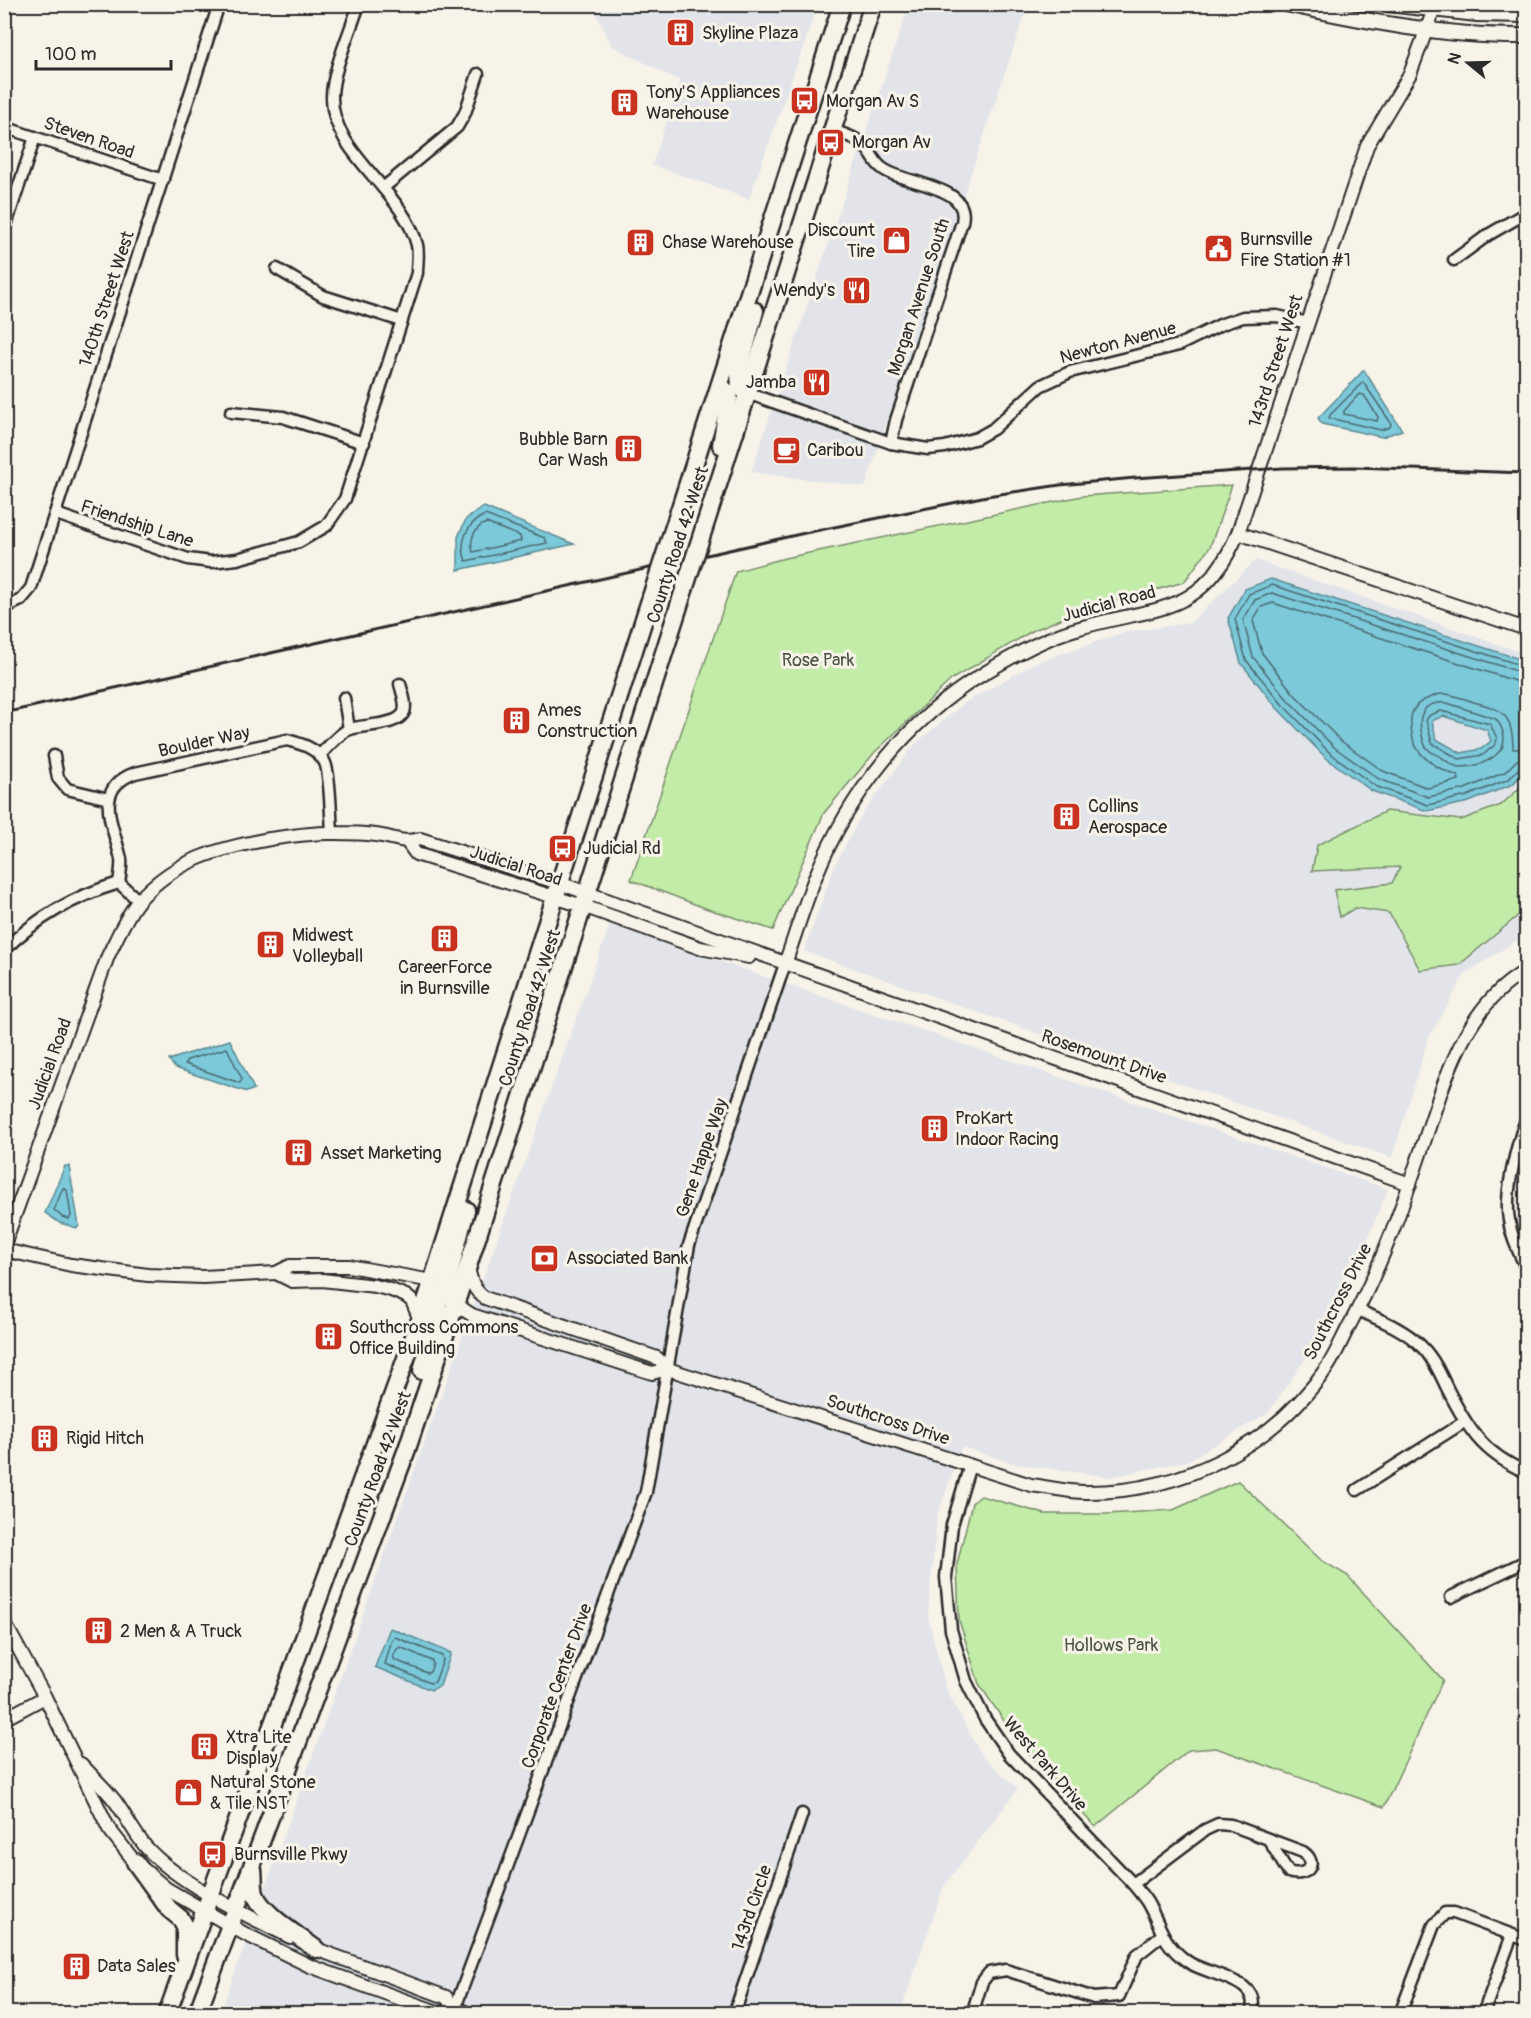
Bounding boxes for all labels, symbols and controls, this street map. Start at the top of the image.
building icon: Skyline Plaza [665,17,697,49]
place label: Skyline Plaza [702,22,798,45]
scale bar [36,33,171,71]
north arrow [1438,33,1498,93]
text: 100 m [45,43,97,66]
text: N [1444,50,1466,67]
place label: Tony'S Appliances Warehouse [646,81,780,125]
bus stop icon: Morgan Av S [789,85,821,117]
building icon: Tony'S Appliances Warehouse [609,86,641,118]
place label: Morgan Av S [826,90,919,113]
street label: Steven Road [41,112,137,164]
bus stop icon: Morgan Av [815,126,847,158]
place label: Morgan Av [852,131,931,154]
street label: Morgan Avenue South [883,215,955,379]
place label: Discount Tire [807,219,876,263]
shop icon: Discount Tire [880,224,912,256]
building icon: Chase Warehouse [625,226,657,258]
street label: 140th Street West [74,227,140,370]
place label: Burnsville Fire Station #1 [1240,228,1351,272]
place label: Chase Warehouse [662,231,794,254]
public building icon: Burnsville Fire Station #1 [1203,233,1235,265]
restaurant icon: Wendy's [840,274,872,306]
place label: Wendy's [773,279,835,302]
street label: 143rd Street West [1244,291,1309,430]
street label: Newton Avenue [1057,316,1179,370]
restaurant icon: Jamba [801,366,833,398]
place label: Jamba [746,371,796,394]
place label: Bubble Barn Car Wash [519,428,608,472]
building icon: Bubble Barn Car Wash [613,433,645,465]
cafe icon: Caribou [770,434,802,466]
place label: Caribou [807,439,864,462]
street label: County Road 42 West [642,463,714,626]
street label: Friendship Lane [78,495,196,553]
street label: Judicial Road [1060,580,1158,628]
park label: Rose Park [782,649,855,672]
place label: Ames Construction [537,699,637,743]
building icon: Ames Construction [500,704,532,736]
street label: Boulder Way [156,721,252,763]
place label: Collins Aerospace [1088,795,1167,839]
building icon: Collins Aerospace [1051,800,1083,832]
bus stop icon: Judicial Rd [546,832,578,864]
place label: Judicial Rd [583,837,661,860]
street label: Judicial Road [467,840,565,892]
building icon: CareerForce in Burnsville [429,922,461,954]
place label: Midwest Volleyball [292,924,363,968]
street label: County Road 42 West [494,926,566,1089]
building icon: Midwest Volleyball [255,929,287,961]
place label: CareerForce in Burnsville [398,956,492,1000]
street label: Judicial Road [23,1015,77,1113]
street label: Rosemount Drive [1038,1025,1170,1089]
street label: Gene Happe Way [671,1095,733,1221]
place label: ProKart Indoor Racing [955,1107,1059,1151]
building icon: ProKart Indoor Racing [918,1112,950,1144]
building icon: Asset Marketing [283,1137,315,1169]
place label: Asset Marketing [320,1142,441,1165]
street label: Southcross Drive [1299,1240,1377,1364]
bank icon: Associated Bank [529,1242,561,1274]
place label: Associated Bank [566,1247,689,1270]
place label: Southcross Commons Office Building [349,1316,518,1360]
building icon: Southcross Commons Office Building [312,1321,344,1353]
street label: County Road 42 West [339,1387,417,1550]
street label: Southcross Drive [823,1389,953,1451]
building icon: Rigid Hitch [29,1422,61,1454]
place label: Rigid Hitch [66,1427,144,1450]
street label: Corporate Center Drive [516,1600,598,1772]
building icon: 2 Men & A Truck [83,1615,115,1647]
place label: 2 Men & A Truck [120,1620,242,1643]
park label: Hollows Park [1064,1634,1159,1657]
street label: West Park Drive [998,1712,1092,1816]
place label: Xtra Lite Display [226,1726,292,1770]
building icon: Xtra Lite Display [189,1731,221,1763]
place label: Natural Stone & Tile NST [210,1771,316,1815]
shop icon: Natural Stone & Tile NST [173,1776,205,1808]
bus stop icon: Burnsville Pkwy [197,1838,229,1870]
place label: Burnsville Pkwy [234,1843,348,1866]
street label: 143rd Circle [727,1862,777,1954]
building icon: Data Sales [60,1950,92,1982]
place label: Data Sales [97,1955,176,1978]

